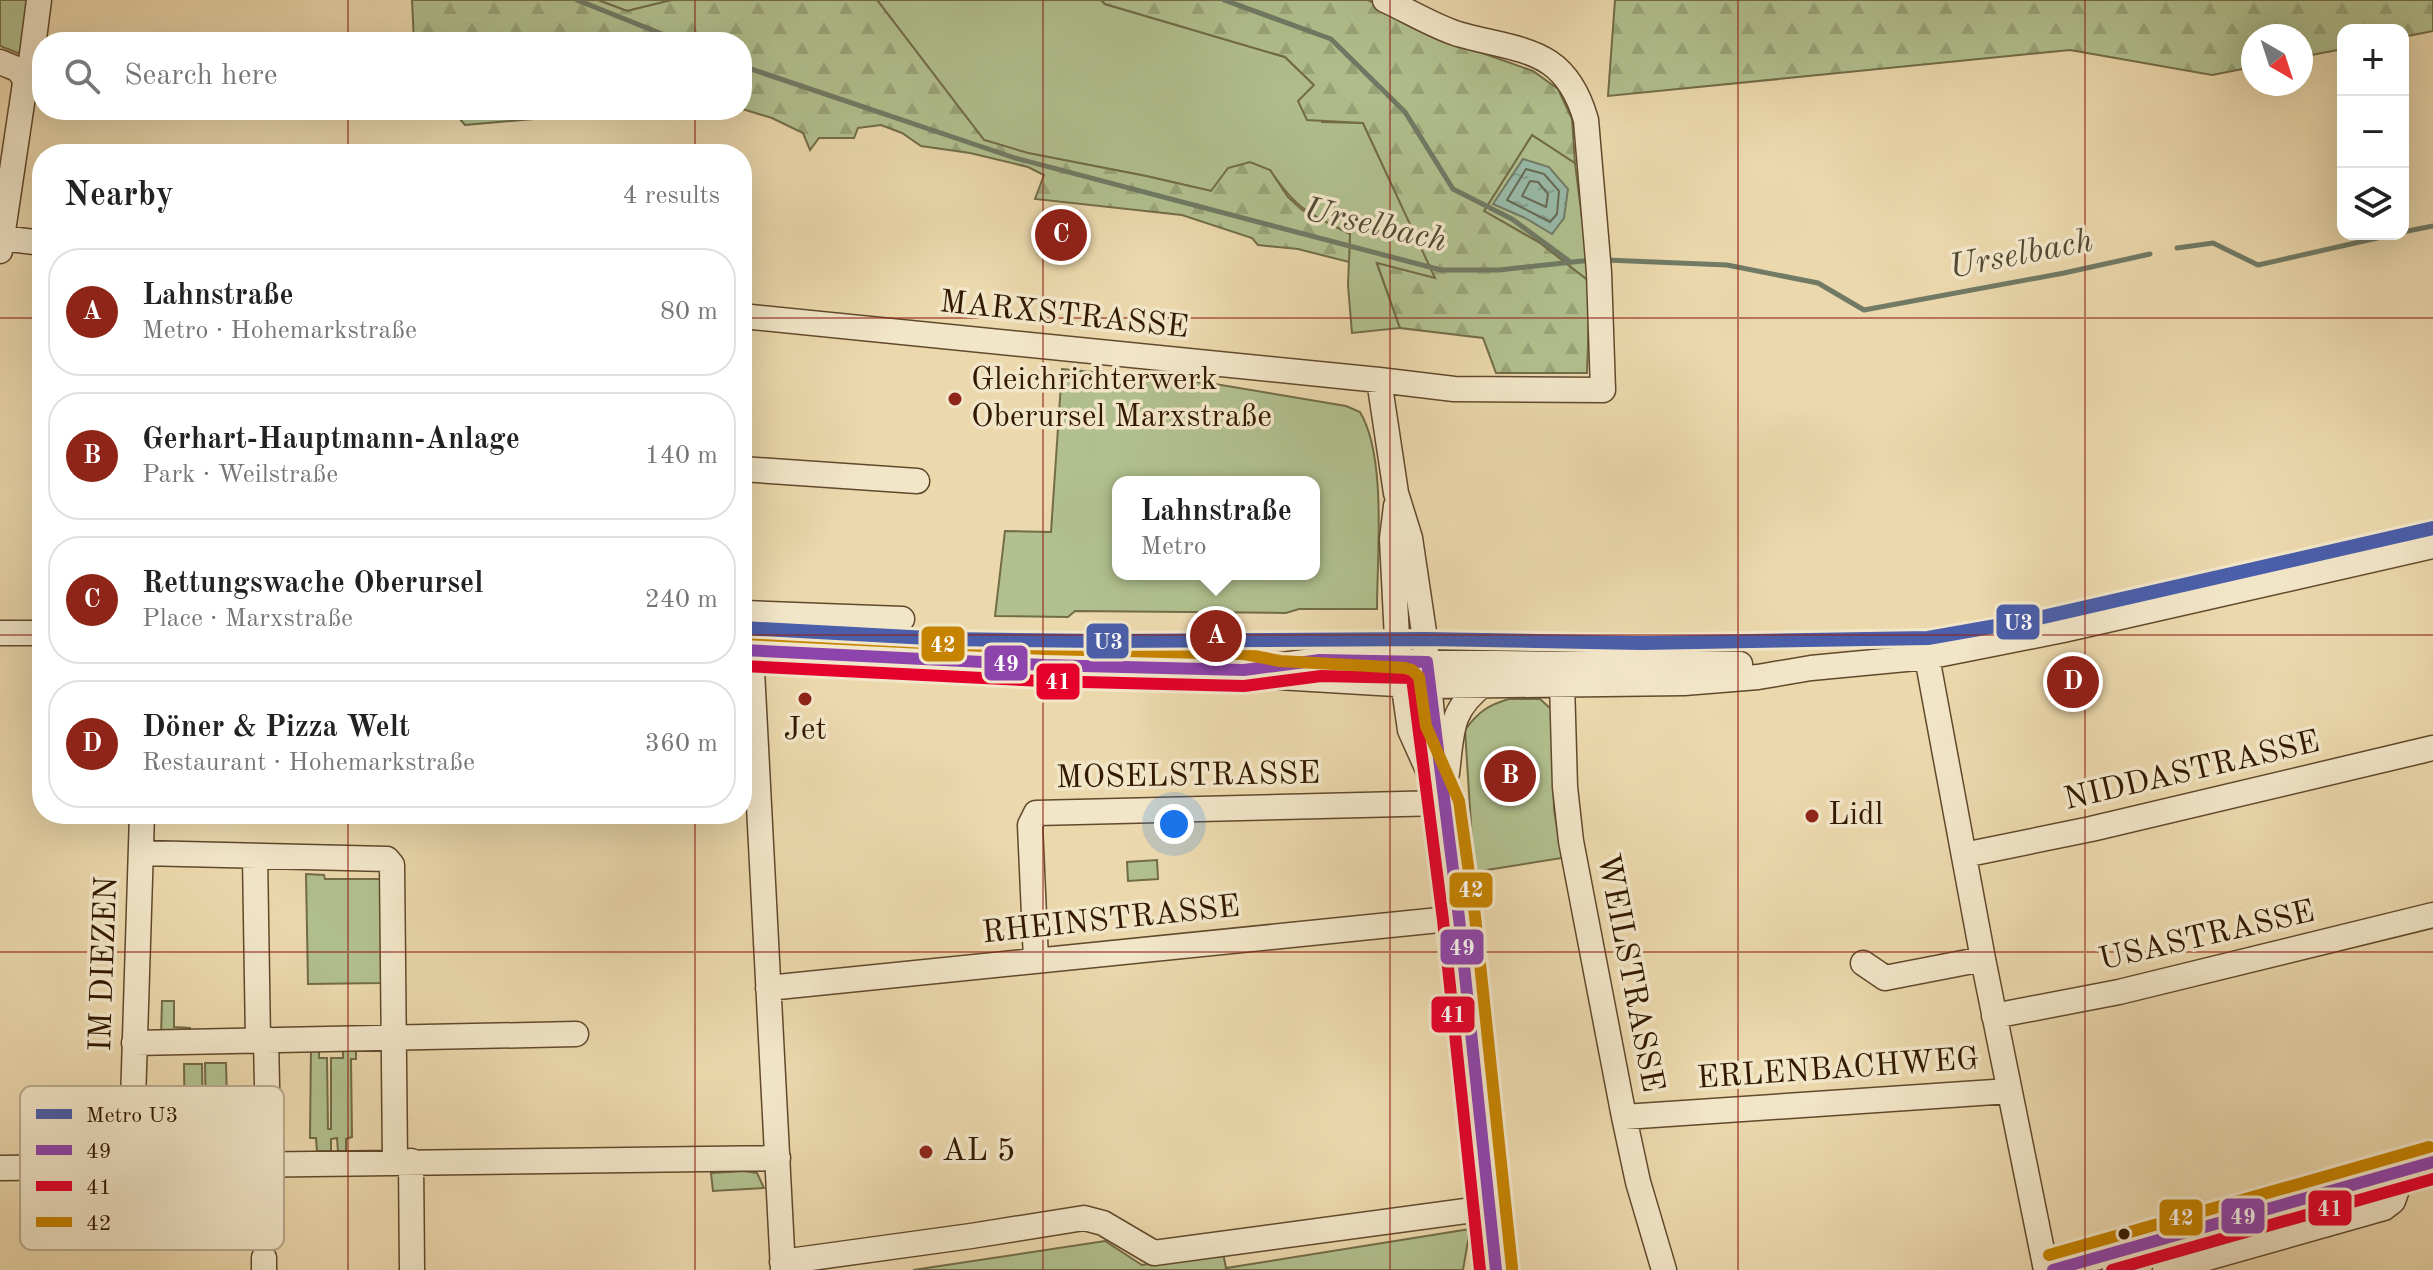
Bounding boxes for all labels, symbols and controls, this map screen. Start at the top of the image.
north arrow [2241,24,2313,96]
map controls [2337,24,2409,240]
button: + [2337,24,2409,96]
search box [32,32,752,120]
icon: search [60,54,104,98]
text: Search here [124,61,278,91]
button: − [2337,96,2409,168]
button: layers [2337,168,2409,240]
text: Nearby [64,179,174,213]
text: 4 results [622,183,720,209]
water label: Urselbach [1300,193,1450,259]
pin: C [1035,205,1087,265]
water label: Urselbach [1946,224,2096,286]
text: Lahnstraße [142,281,294,311]
street label: MARXSTRASSE [938,287,1190,345]
text: A [82,299,102,325]
text: 80 m [660,299,718,325]
text: Metro · Hohemarkstraße [142,318,417,344]
place label: Gleichrichterwerk Oberursel Marxstraße [971,365,1272,434]
marker: Gleichrichterwerk Oberursel Marxstraße [946,390,964,408]
text: Gerhart-Hauptmann-Anlage [142,425,520,455]
text: B [83,443,101,469]
text: 140 m [645,443,718,469]
text: Park · Weilstraße [142,462,338,488]
popup [1112,476,1320,580]
text: Lahnstraße [1140,497,1292,527]
text: Metro [1140,534,1207,560]
text: Rettungswache Oberursel [142,569,483,599]
text: C [83,587,101,613]
text: 240 m [645,587,718,613]
line badge: U3 [1995,603,2041,641]
text: Place · Marxstraße [142,606,353,632]
pin: A [1190,606,1242,666]
text: U3 [2003,613,2033,635]
line badge: U3 [1085,622,1130,660]
line badge: 42 [920,625,966,663]
text: U3 [1093,632,1123,654]
text: 42 [930,635,956,657]
line badge: 49 [983,644,1029,682]
pin: D [2047,652,2099,712]
text: 49 [993,654,1019,676]
line badge: 41 [1035,662,1081,701]
text: 41 [1045,672,1071,694]
marker: Jet [796,690,814,708]
text: Döner & Pizza Welt [142,713,410,743]
place label: Jet [783,715,827,747]
street label: NIDDASTRASSE [2061,727,2323,817]
text: D [82,731,102,757]
text: 360 m [645,731,718,757]
pin: B [1484,746,1536,806]
text: Restaurant · Hohemarkstraße [142,750,475,776]
street label: MOSELSTRASSE [1056,759,1320,795]
place label: Lidl [1828,800,1883,832]
your location [1154,804,1194,844]
marker: Lidl [1803,807,1821,825]
street label: WEILSTRASSE [1590,851,1668,1095]
line badge: 42 [1448,871,1494,909]
street label: IM DIEZEN [86,876,124,1052]
text: 42 [1458,880,1484,902]
street label: RHEINSTRASSE [980,892,1242,950]
street label: USASTRASSE [2096,897,2318,977]
line badge: 49 [1439,928,1485,966]
text: 49 [1449,938,1475,960]
line badge: 41 [1430,995,1476,1034]
text: 41 [1440,1005,1466,1027]
street label: ERLENBACHWEG [1696,1044,1980,1096]
legend [20,1086,284,1250]
text: Metro U3 [86,1105,178,1127]
place label: AL 5 [942,1136,1015,1168]
text: 49 [86,1141,112,1163]
marker: AL 5 [917,1143,935,1161]
text: 41 [86,1177,112,1199]
line badge: 41 [2307,1189,2353,1227]
line badge: 49 [2220,1197,2266,1235]
line badge: 42 [2158,1198,2204,1237]
text: 41 [2317,1199,2343,1221]
text: 49 [2230,1207,2256,1229]
text: 42 [2168,1208,2194,1230]
text: 42 [86,1213,112,1235]
unlabelled marker [2116,1226,2132,1242]

